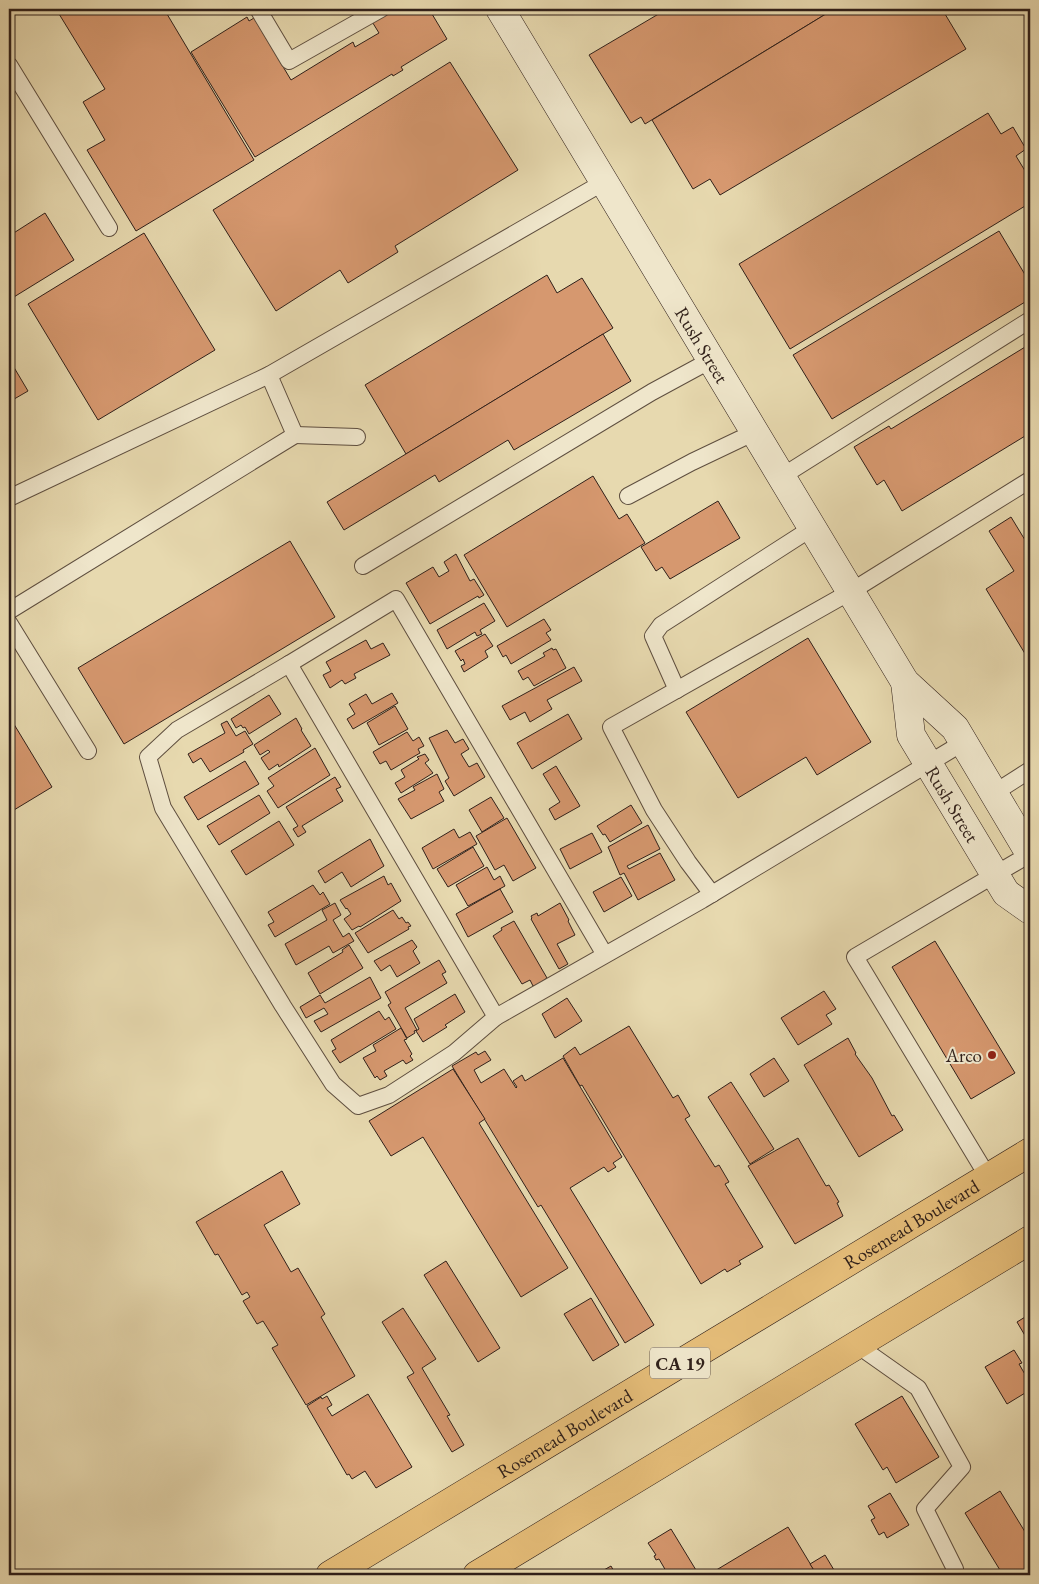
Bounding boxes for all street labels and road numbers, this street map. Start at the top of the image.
street label: Rush Street [669,302,735,388]
street label: Rush Street [920,761,985,847]
street label: Rosemead Boulevard [839,1173,984,1274]
road number: CA 19 [650,1348,710,1379]
street label: Rosemead Boulevard [492,1383,637,1484]

